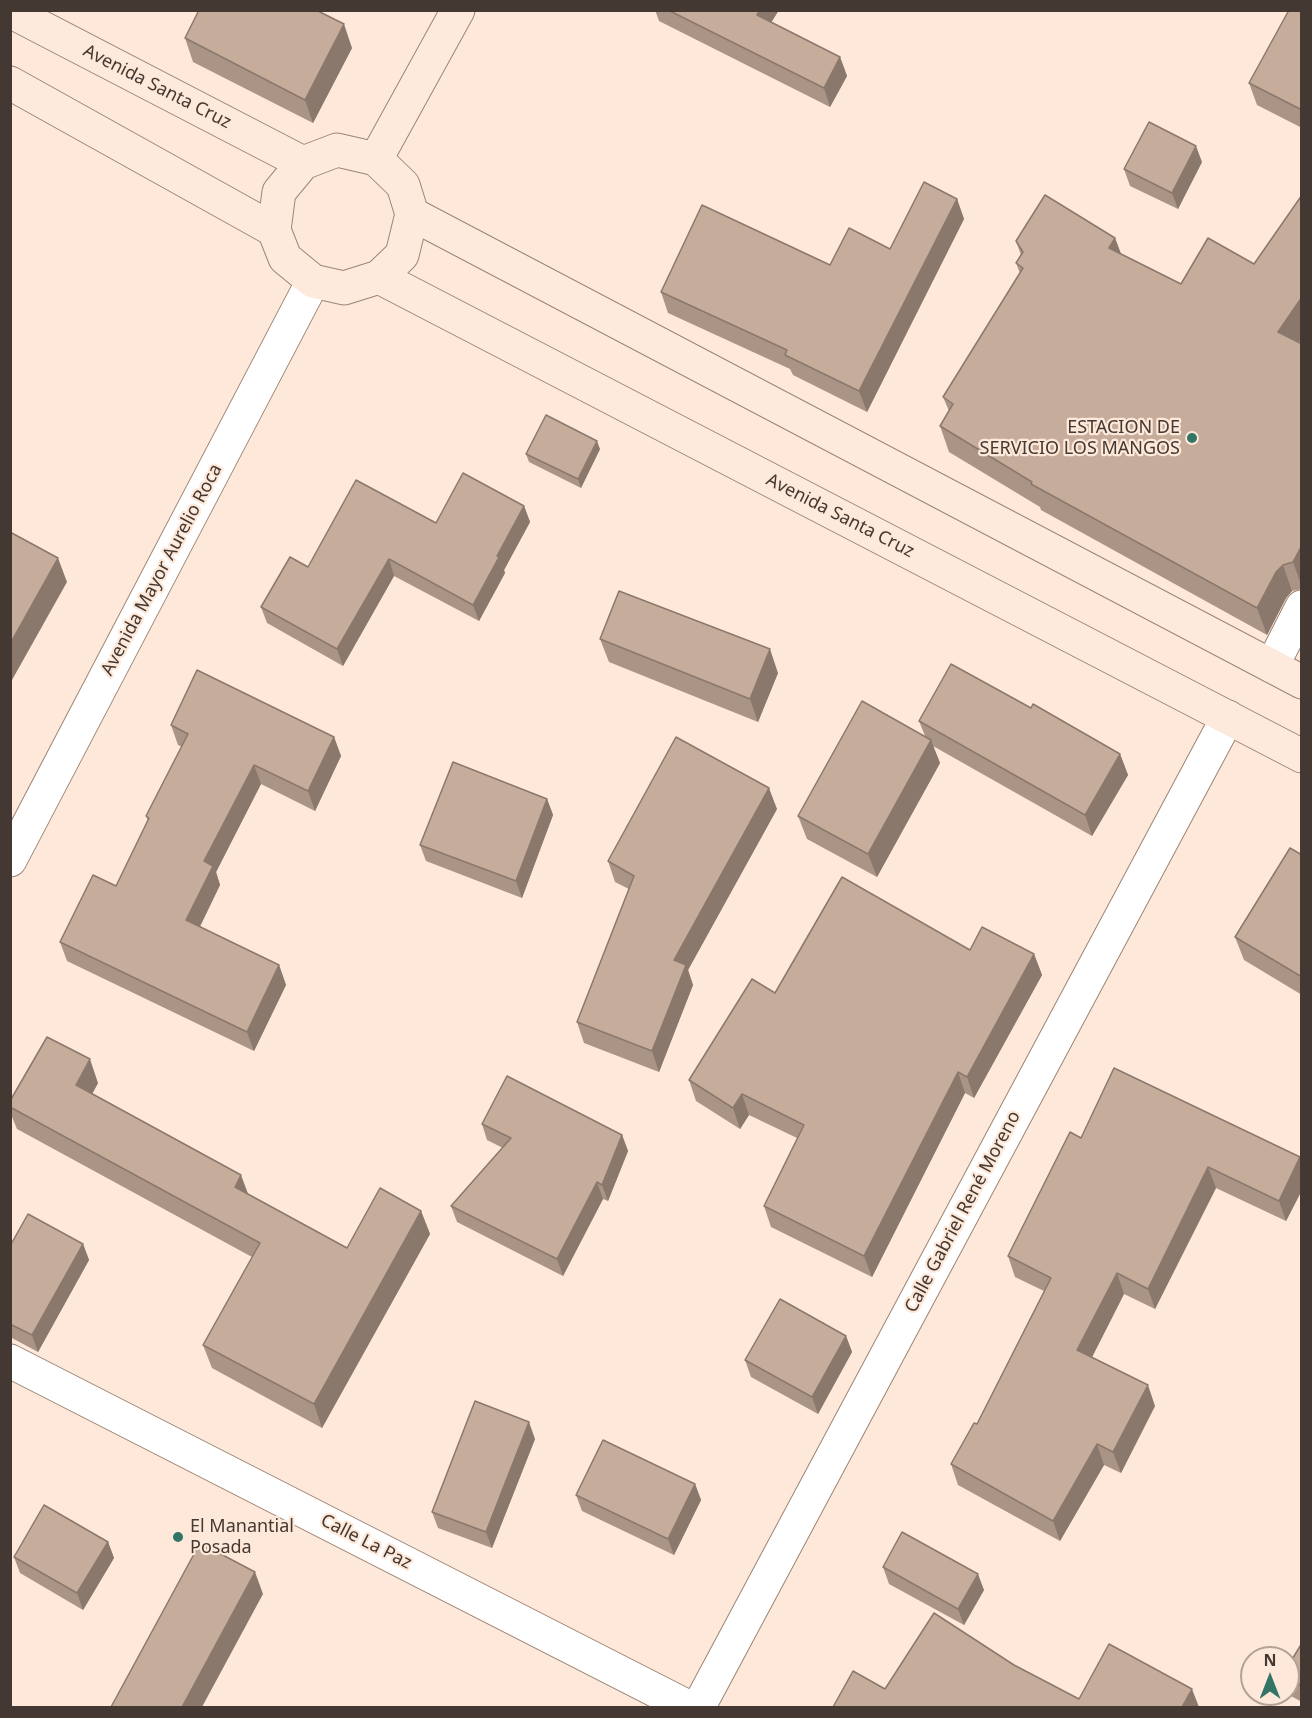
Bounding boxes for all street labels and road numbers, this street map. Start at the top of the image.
street label: Avenida Santa Cruz [79,40,235,134]
street label: Avenida Mayor Aurelio Roca [97,460,227,680]
street label: Avenida Santa Cruz [762,469,918,563]
street label: Calle Gabriel René Moreno [901,1108,1025,1316]
street label: Calle La Paz [317,1510,415,1574]

